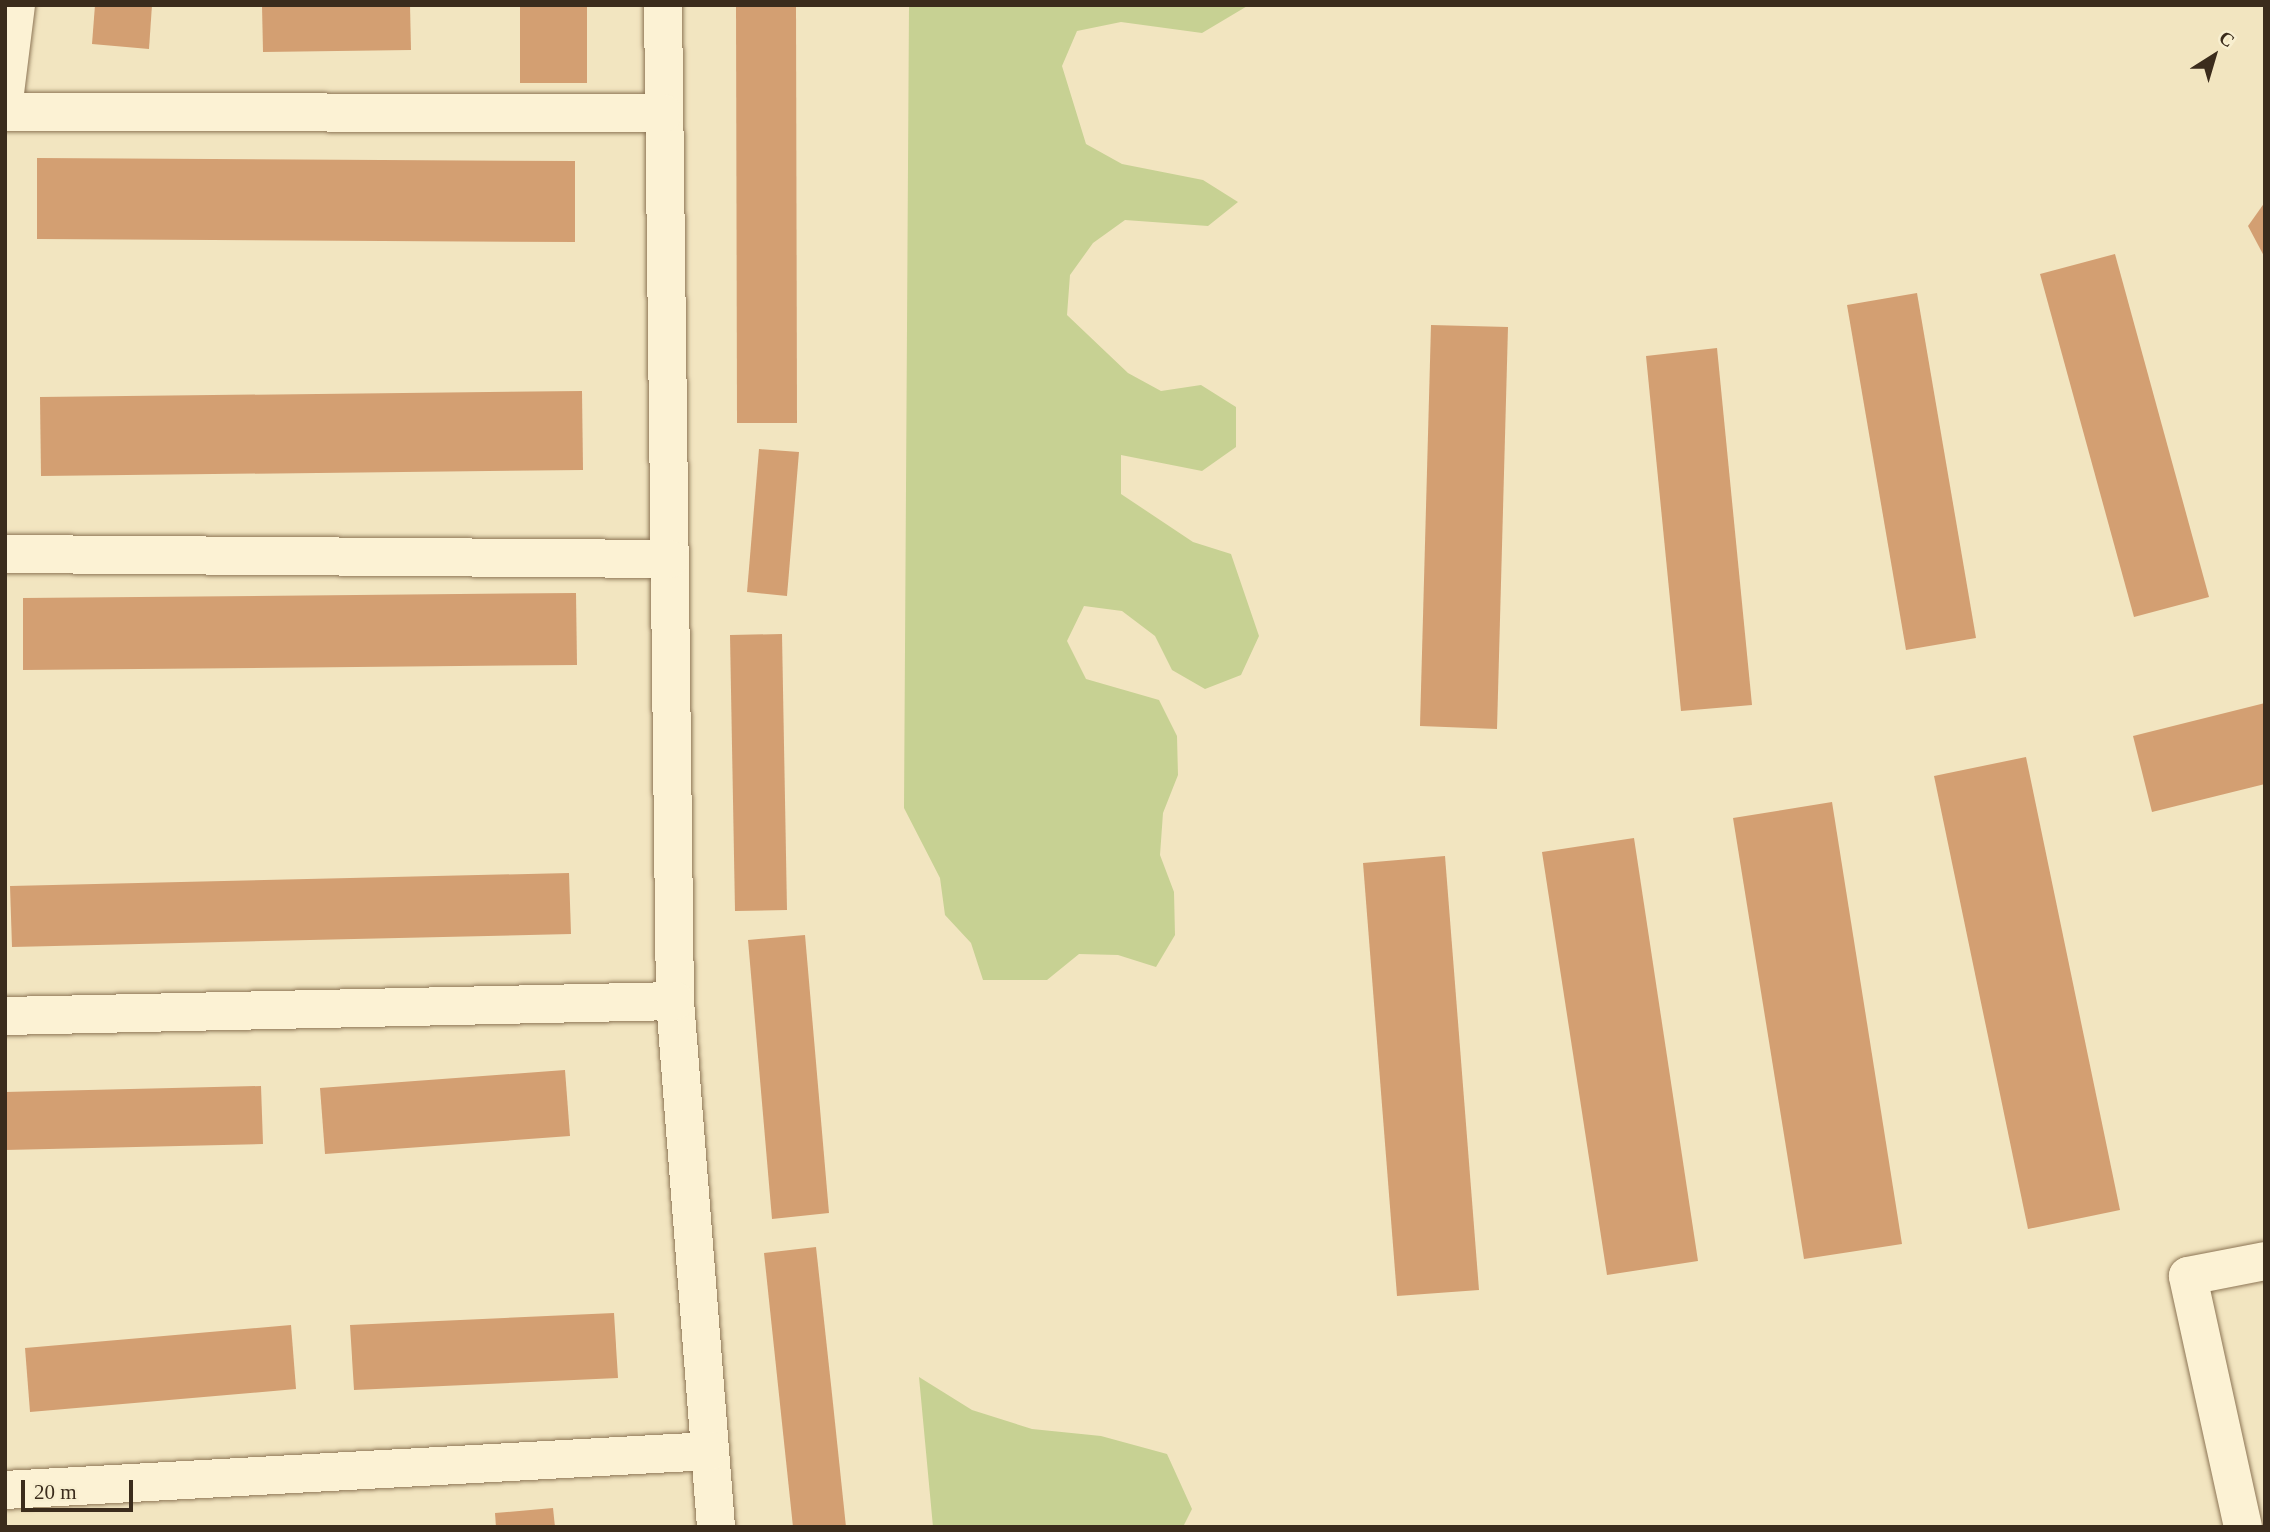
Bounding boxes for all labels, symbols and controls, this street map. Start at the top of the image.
north arrow [2179,21,2249,91]
text: С [2215,26,2239,51]
scale bar [24,1466,136,1510]
text: 20 m [34,1480,77,1504]

